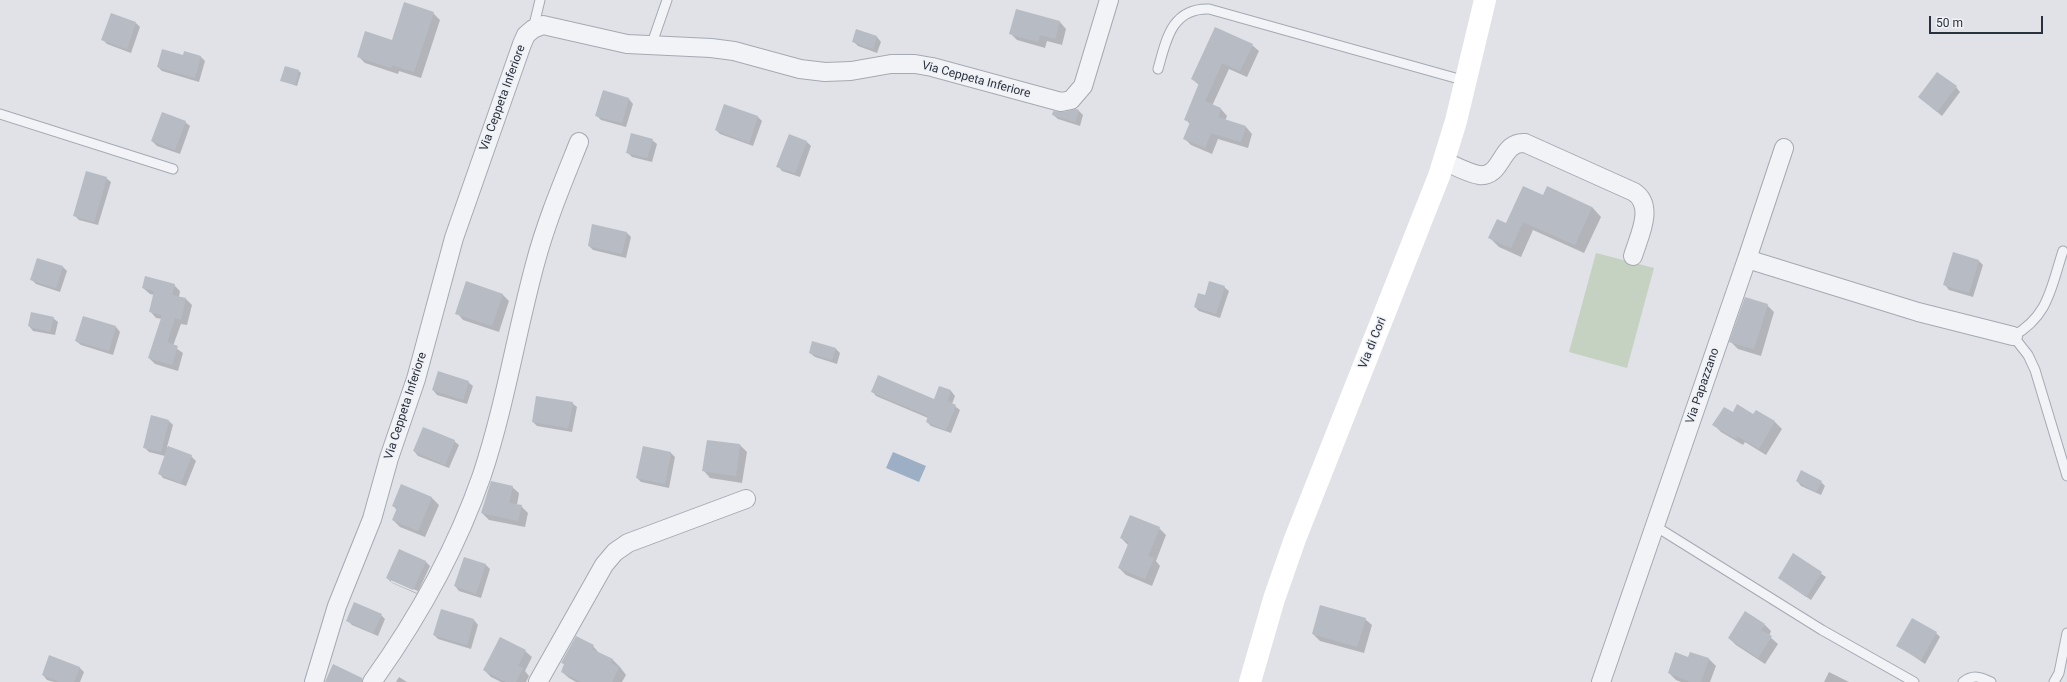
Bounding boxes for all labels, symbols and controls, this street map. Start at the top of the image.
scale bar [1931,8,2045,34]
text: 50 m [1936,16,1963,30]
street label: Via Ceppeta Inferiore [477,43,529,153]
street label: Via Ceppeta Inferiore [920,59,1032,101]
street label: Via di Cori [1356,315,1390,371]
street label: Via Papazzano [1683,346,1723,426]
street label: Via Ceppeta Inferiore [382,351,430,461]

